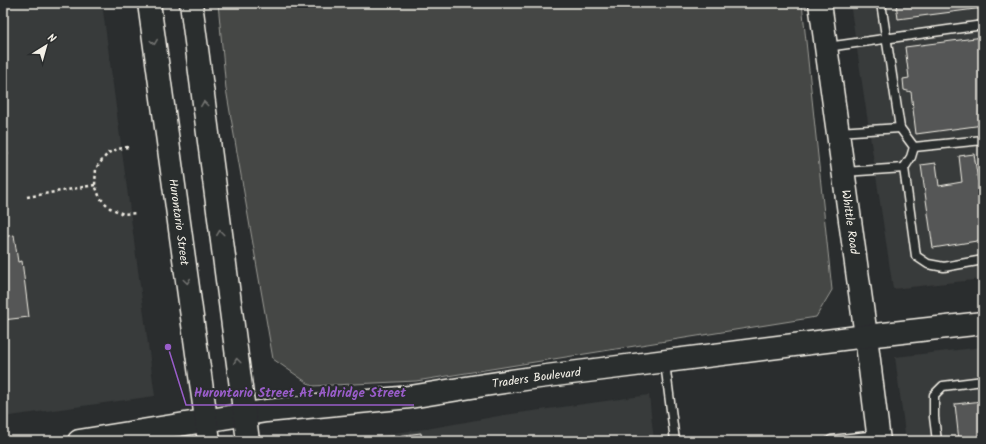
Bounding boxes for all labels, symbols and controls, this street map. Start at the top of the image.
north arrow [26,26,66,66]
text: N [43,30,60,48]
one-way arrow [149,39,158,45]
one-way arrow [200,101,209,107]
street label: Hurontario Street [164,177,194,267]
street label: Whittle Road [836,188,864,257]
one-way arrow [216,229,225,236]
one-way arrow [182,278,191,284]
one-way arrow [233,358,242,365]
street label: Traders Boulevard [491,362,583,393]
callout: Hurontario Street At Aldridge Street [186,380,414,405]
text: Hurontario Street At Aldridge Street [194,383,406,404]

